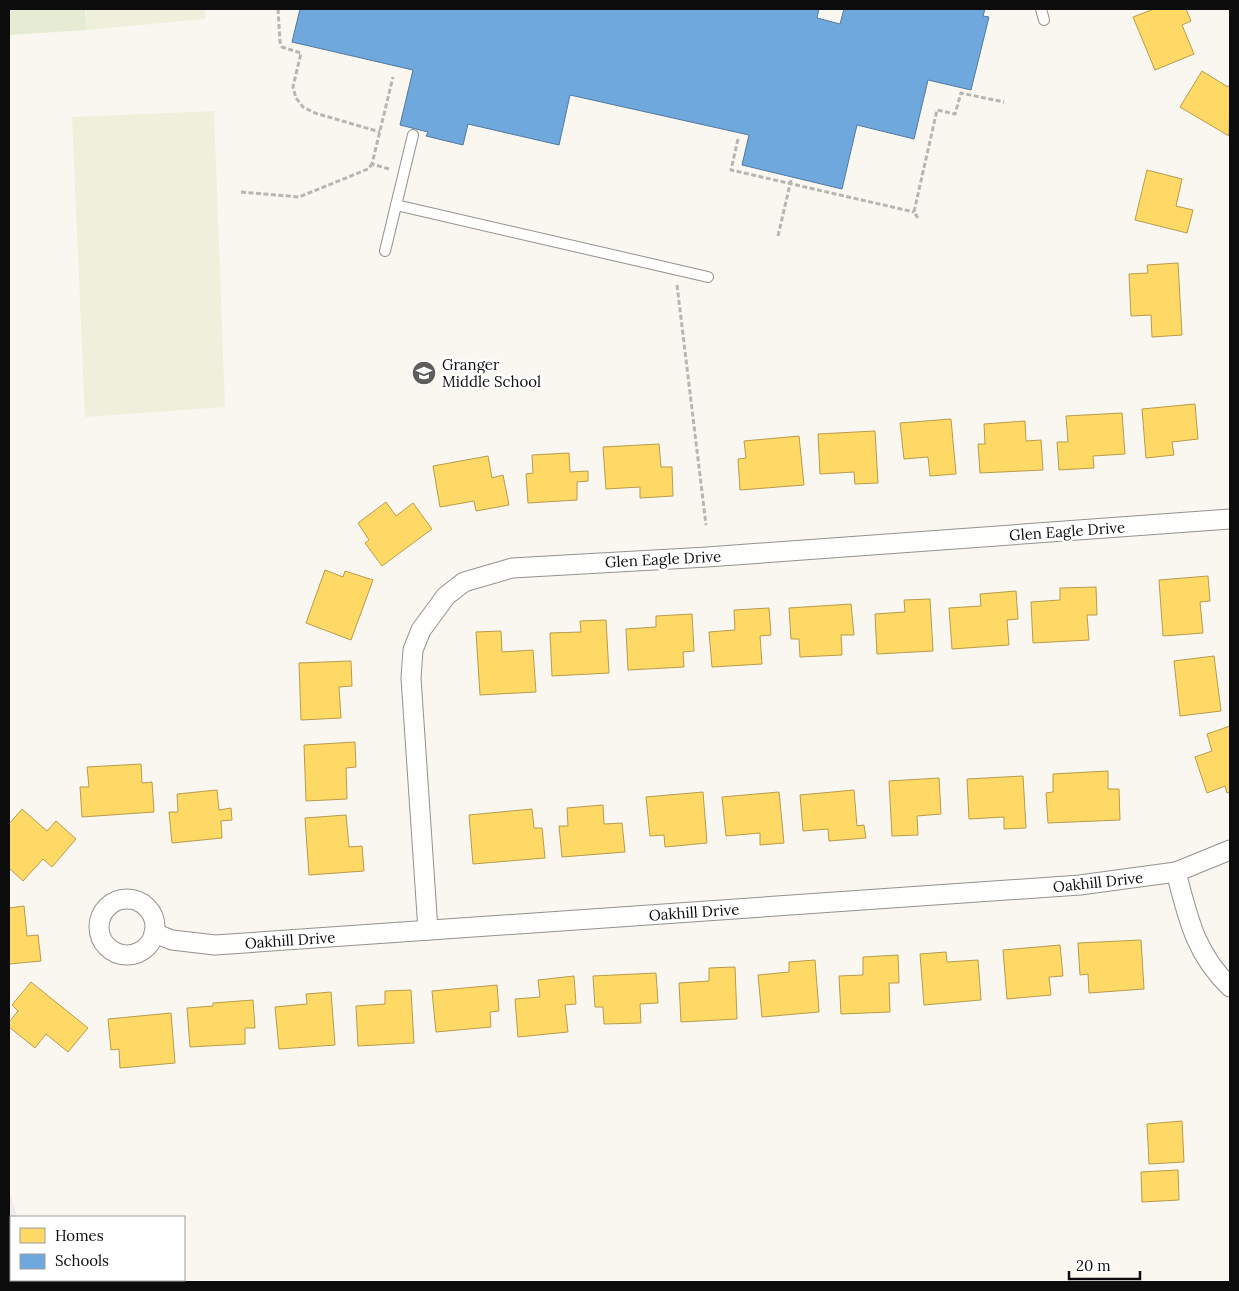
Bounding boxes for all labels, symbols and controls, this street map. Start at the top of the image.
place label: Granger Middle School [442,355,541,391]
school or university icon: Granger Middle School [411,360,437,386]
street label: Glen Eagle Drive [1008,517,1126,545]
street label: Glen Eagle Drive [605,546,721,572]
street label: Oakhill Drive [1052,868,1144,896]
street label: Oakhill Drive [648,899,740,925]
street label: Oakhill Drive [244,927,336,953]
legend [10,1216,185,1281]
text: Homes [55,1226,104,1245]
scale bar [1069,1248,1140,1280]
text: Schools [55,1251,109,1270]
text: 20 m [1076,1256,1111,1275]

